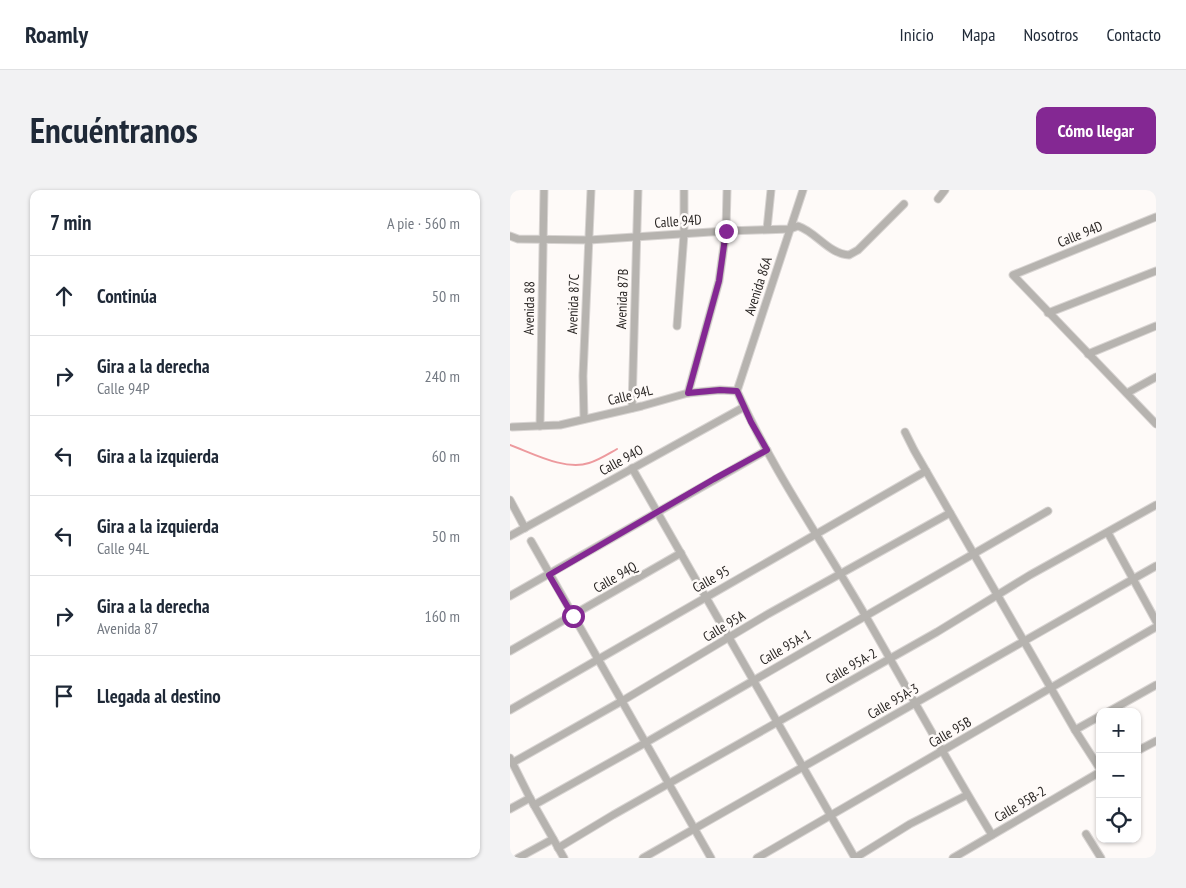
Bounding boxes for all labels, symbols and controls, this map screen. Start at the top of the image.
text: Roamly [25,19,88,50]
text: Inicio [900,23,934,46]
text: Mapa [962,23,995,46]
text: Nosotros [1023,23,1078,46]
text: Contacto [1106,23,1161,46]
text: Encuéntranos [30,107,198,153]
button: Cómo llegar [1036,107,1156,154]
text: 7 min [50,209,92,236]
street label: Calle 94D [654,210,702,232]
text: A pie · 560 m [387,213,460,233]
street label: Calle 94D [1055,217,1105,251]
route end [715,220,738,243]
street label: Avenida 86A [740,254,776,318]
street label: Avenida 87B [612,268,632,330]
street label: Avenida 87C [563,273,583,334]
street label: Avenida 88 [520,281,538,335]
icon: ahead [50,282,78,310]
text: Continúa [97,284,157,308]
text: 50 m [432,286,460,306]
text: Gira a la derecha [97,354,210,378]
icon: right [50,362,78,390]
text: 240 m [425,366,460,386]
text: Calle 94P [97,378,150,398]
street label: Calle 94L [606,381,654,409]
street label: Calle 94O [596,440,646,479]
icon: left [50,442,78,470]
text: Gira a la izquierda [97,444,219,468]
text: 60 m [432,446,460,466]
text: Gira a la izquierda [97,514,219,538]
icon: left [50,522,78,550]
text: 50 m [432,526,460,546]
text: Calle 94L [97,538,149,558]
street label: Calle 94Q [590,557,640,597]
street label: Calle 95 [689,562,733,596]
text: Gira a la derecha [97,594,210,618]
icon: right [50,602,78,630]
route start [562,605,585,628]
text: 160 m [425,606,460,626]
street label: Calle 95A [700,606,749,646]
text: Avenida 87 [97,618,159,638]
street label: Calle 95A-1 [756,625,814,669]
street label: Calle 95A-2 [822,644,880,688]
street label: Calle 95A-3 [864,679,922,723]
icon: arrive [50,682,78,710]
text: Llegada al destino [97,684,221,708]
map controls [1096,708,1141,843]
button: + [1096,708,1141,753]
street label: Calle 95B [925,713,975,751]
button: − [1096,753,1141,798]
street label: Calle 95B-2 [991,782,1049,826]
button: locate [1096,798,1141,843]

